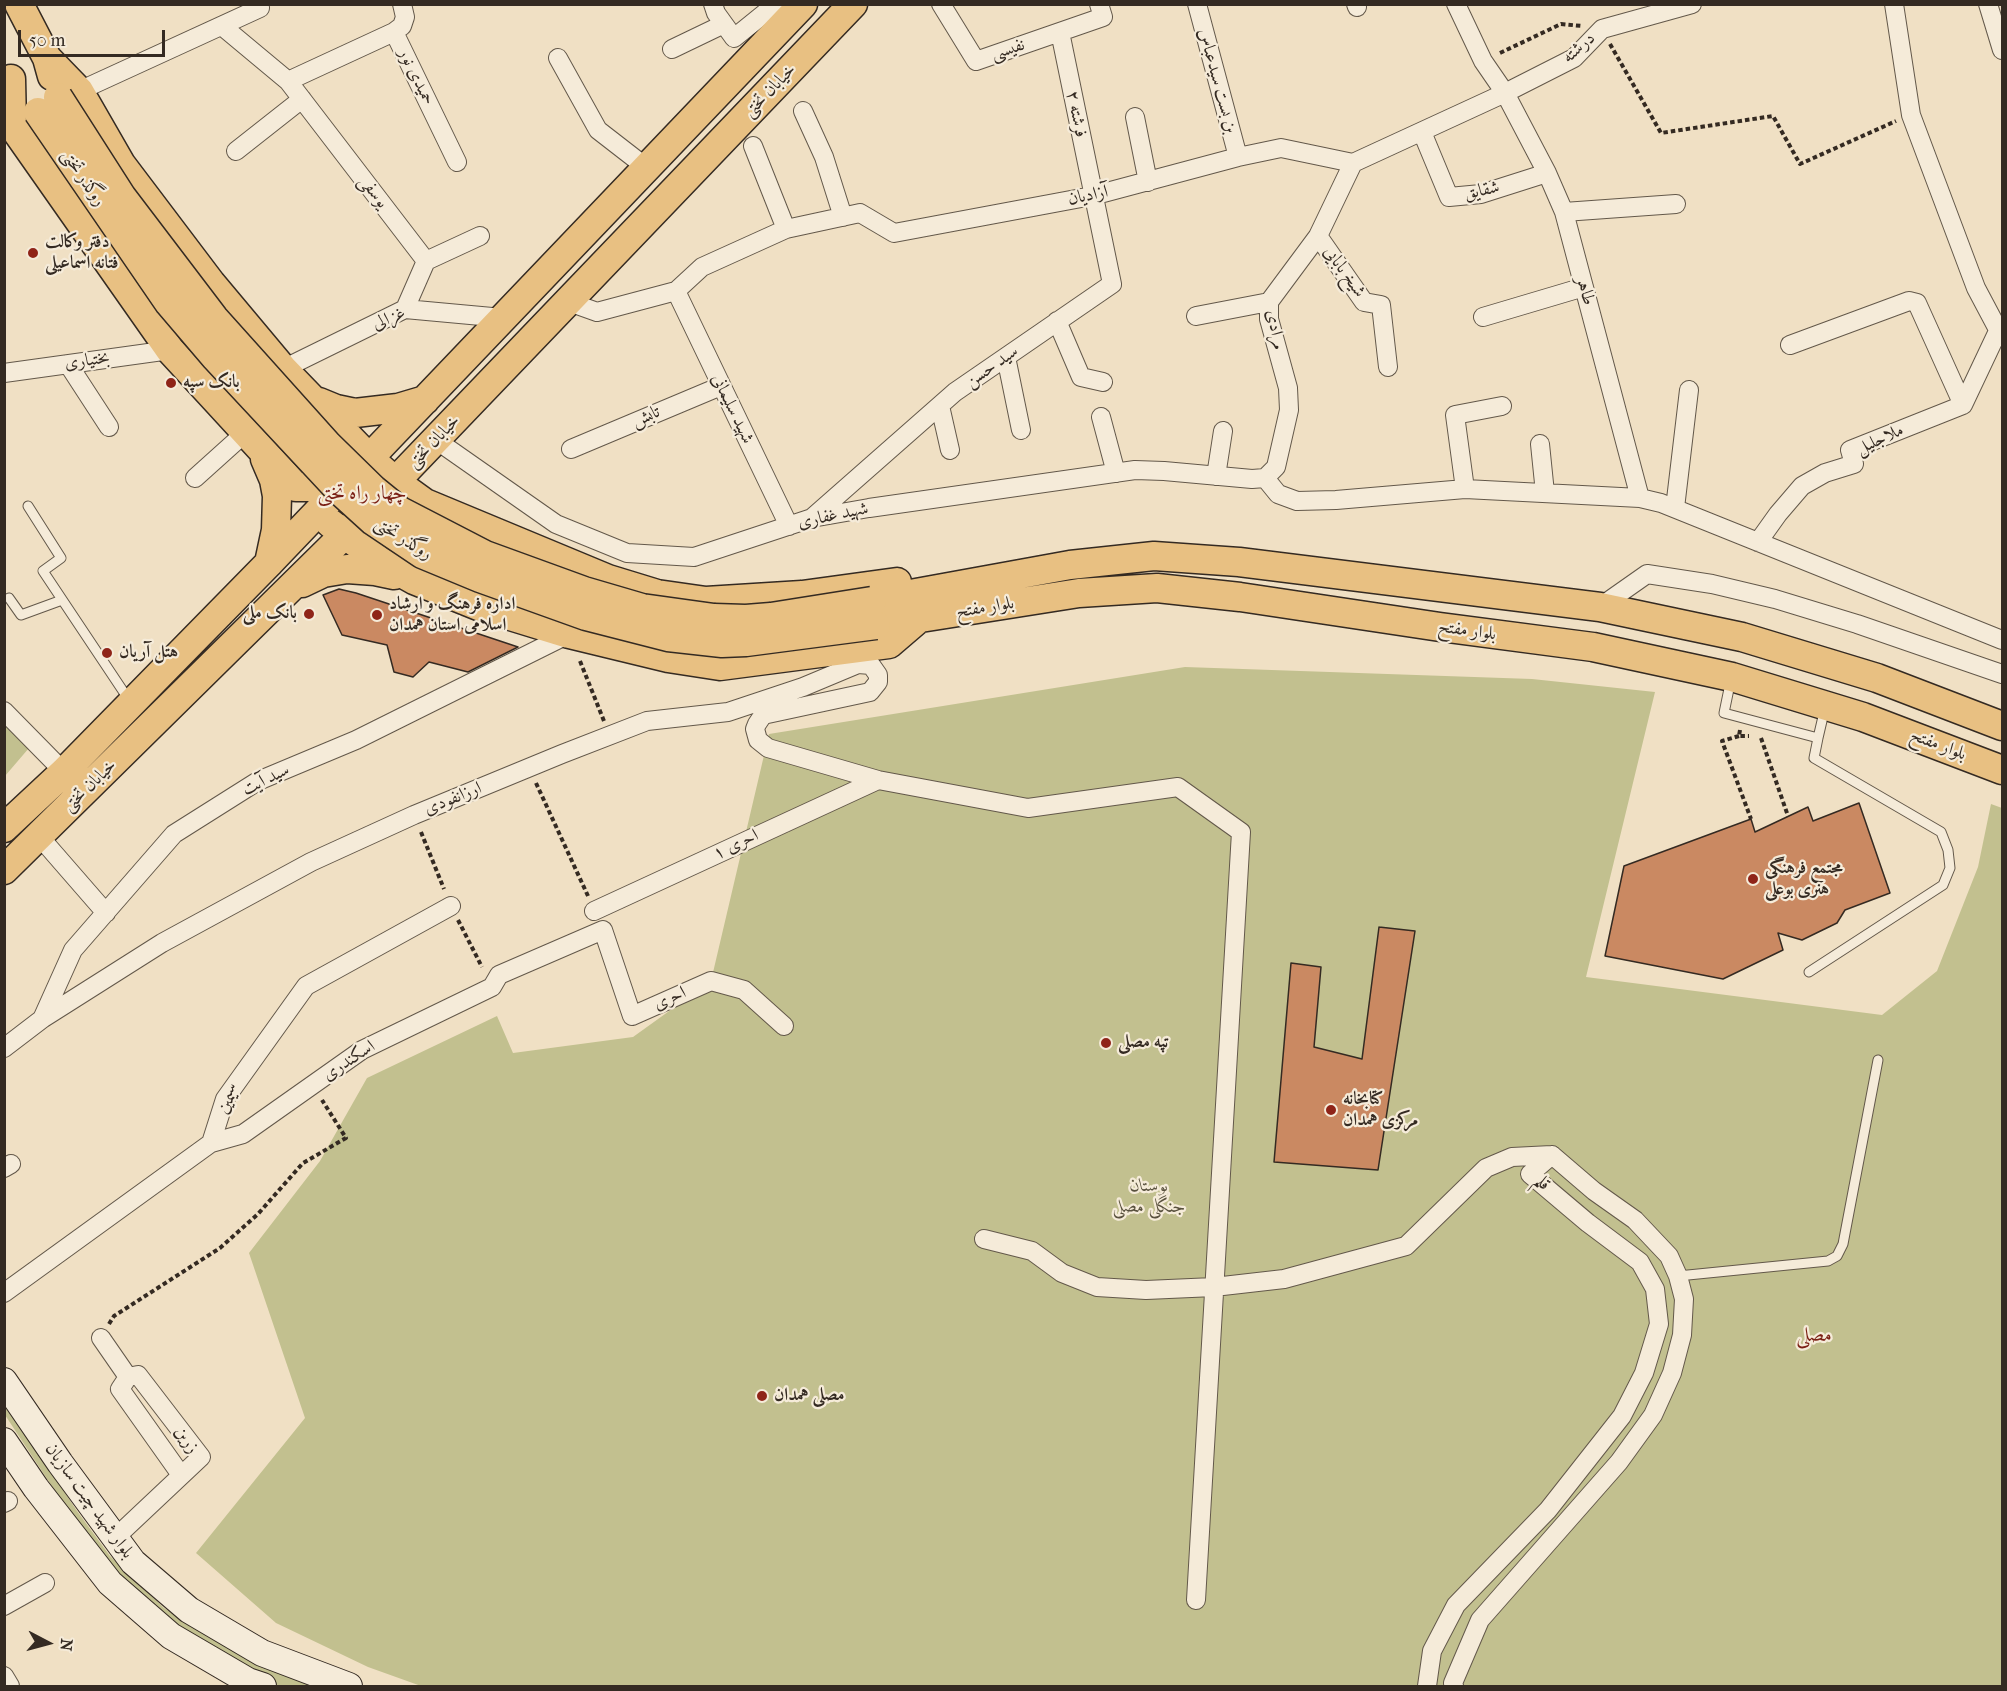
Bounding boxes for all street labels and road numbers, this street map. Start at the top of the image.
street label: بن بست سیدعباس [1193,26,1241,136]
street label: درشته [1558,28,1600,68]
street label: نفیسی [988,34,1028,66]
street label: حمیدی نور [393,45,439,109]
street label: خیابان تختی [739,60,801,122]
street label: فرشته ۲ [1061,89,1091,139]
street label: روگذر تختی [56,145,110,211]
street label: یوسفی [353,171,393,213]
street label: شقایق [1462,177,1502,205]
street label: آزادیان [1066,181,1110,211]
street label: شیخ بابایی [1318,242,1370,302]
street label: طاهر [1571,274,1599,308]
street label: غزالی [369,303,409,335]
street label: مرادی [1261,308,1289,352]
street label: سید حسن [961,341,1023,393]
street label: بختیاری [63,347,111,375]
street label: شهید سلیمانی [706,371,758,447]
street label: تابش [629,401,663,433]
street label: خیابان تختی [403,411,465,473]
street label: ملاجلیل [1853,420,1907,460]
street label: شهید غفاری [796,498,870,534]
street label: روگذر تختی [370,513,436,565]
street label: بلوار مفتح [954,593,1016,623]
street label: بلوار مفتح [1437,616,1497,646]
street label: بلوار مفتح [1907,724,1969,766]
street label: خیابان تختی [59,755,121,817]
street label: سید آیت [239,759,293,801]
street label: ارزانفودی [421,778,485,820]
street label: احری ۱ [710,825,762,865]
street label: احری [650,982,690,1016]
street label: اسکندری [319,1036,379,1086]
street label: سیمین [212,1080,246,1118]
street label: قلم [1529,1170,1555,1196]
street label: زرین [169,1422,203,1458]
street label: بلوار شهید چیت سازیان [40,1439,138,1563]

